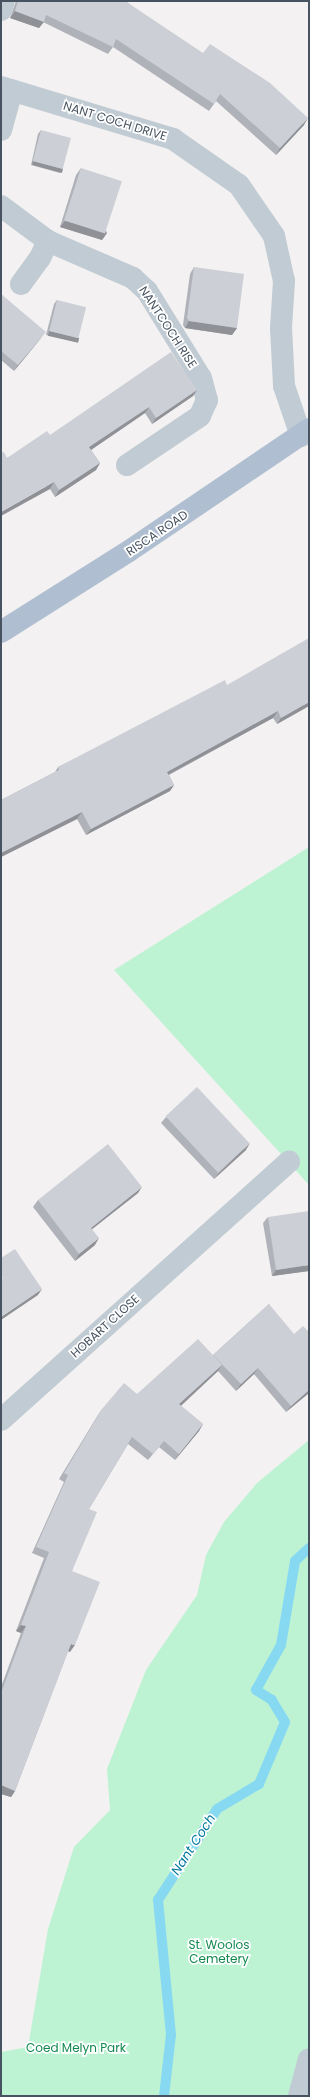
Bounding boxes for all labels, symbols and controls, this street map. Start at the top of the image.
street label: NANT COCH DRIVE [62,98,168,144]
street label: NANTCOCH RISE [136,284,200,370]
street label: RISCA ROAD [123,507,191,559]
street label: HOBART CLOSE [68,1291,142,1361]
water label: Nant Coch [169,1812,219,1878]
park label: St. Woolos Cemetery [188,1938,250,1966]
park label: Coed Melyn Park [26,2041,126,2055]

